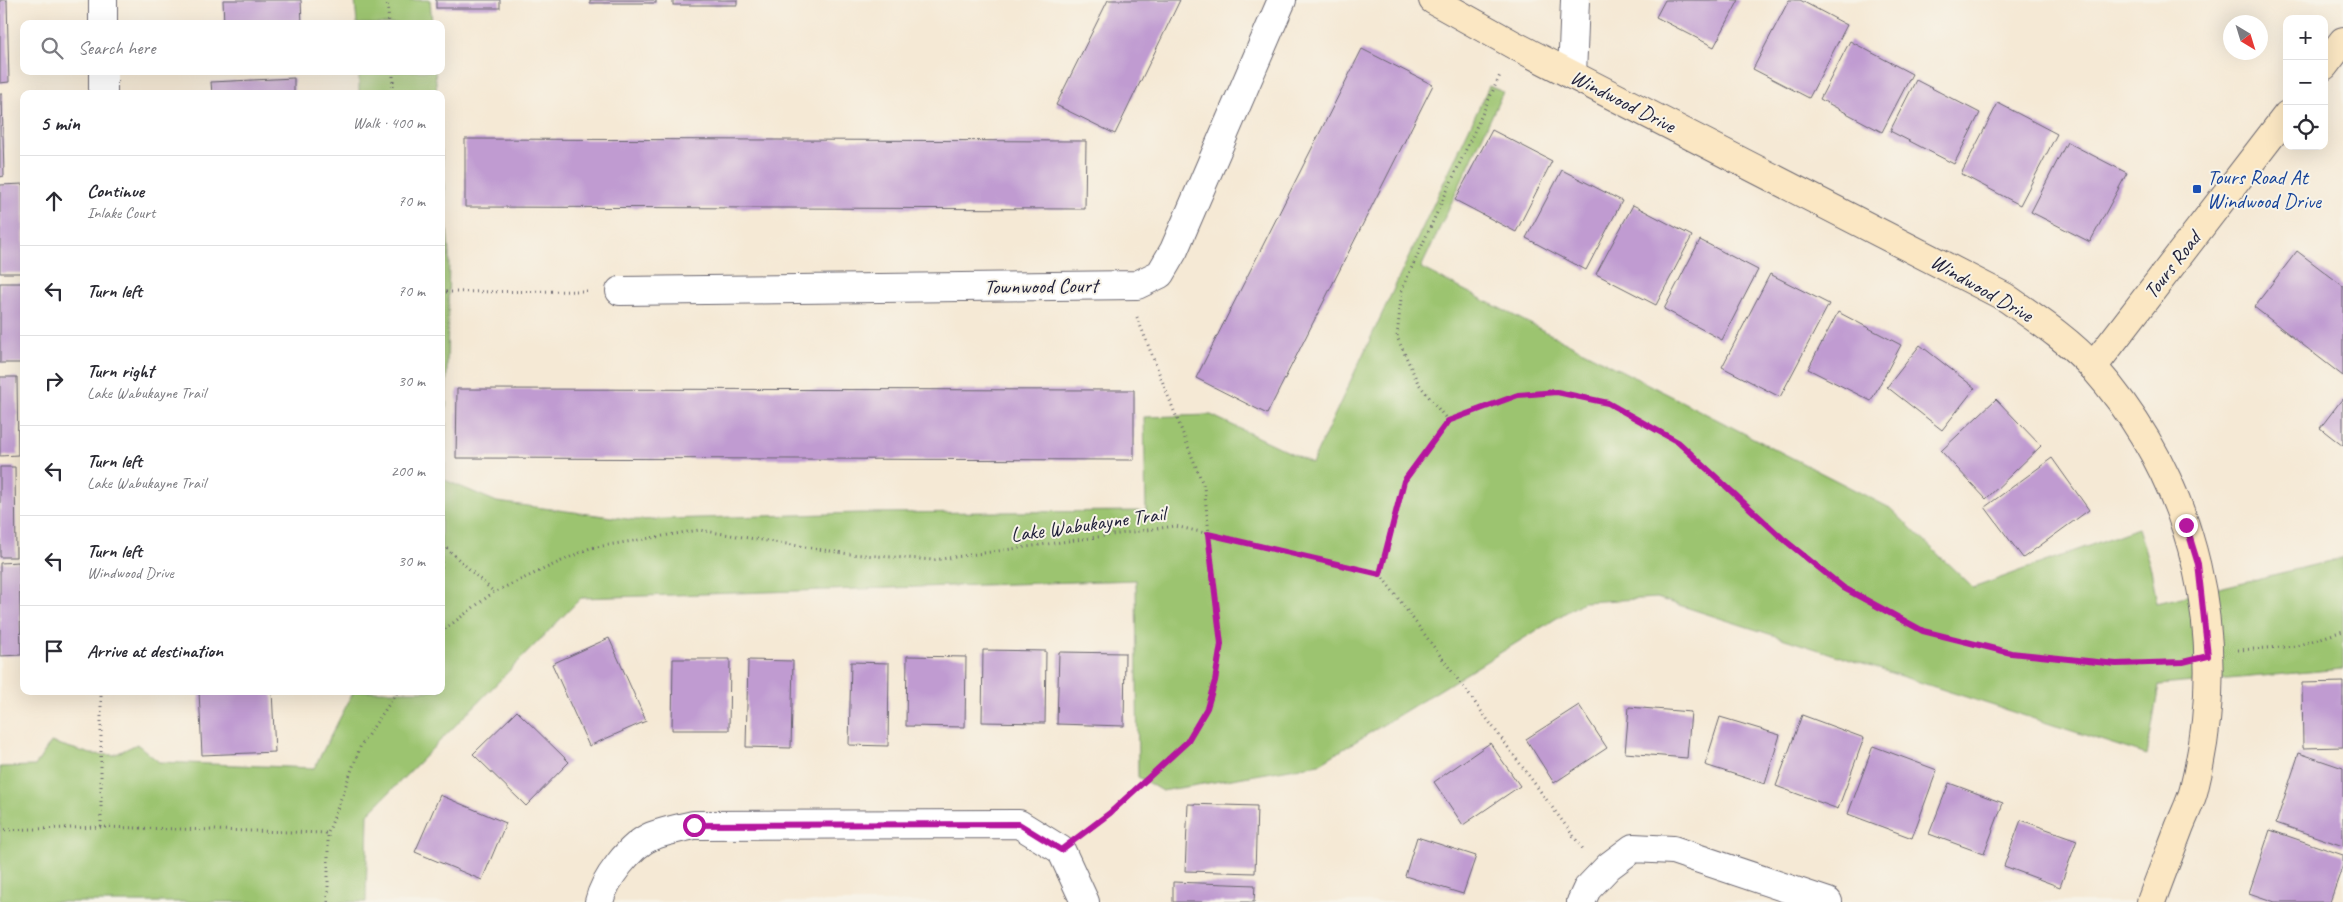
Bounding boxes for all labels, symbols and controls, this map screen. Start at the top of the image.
north arrow [2223,15,2268,60]
map controls [2283,15,2328,150]
button: + [2283,15,2328,60]
search box [20,20,445,75]
icon: search [38,34,66,62]
text: Search here [78,36,155,60]
button: − [2283,60,2328,105]
street label: Windwood Drive [1566,64,1681,139]
button: locate [2283,105,2328,150]
text: 5 min [40,110,80,136]
text: Walk · 400 m [353,113,425,133]
place label: Tours Road At Windwood Drive [2207,164,2322,214]
text: Continue [87,179,144,203]
marker: Tours Road At Windwood Drive [2191,183,2203,195]
icon: ahead [40,187,68,215]
text: 70 m [398,191,425,211]
text: Inlake Court [87,203,155,223]
street label: Tours Road [2138,224,2208,304]
street label: Windwood Drive [1926,248,2039,328]
street label: Townwood Court [984,272,1101,300]
icon: left [40,277,68,305]
text: Turn left [87,279,142,303]
text: 70 m [398,281,425,301]
text: Turn right [87,359,154,383]
icon: right [40,367,68,395]
text: 30 m [398,371,425,391]
text: Lake Wabukayne Trail [87,383,206,403]
text: Turn left [87,449,142,473]
icon: left [40,457,68,485]
text: 200 m [391,461,425,481]
text: Lake Wabukayne Trail [87,473,206,493]
street label: Lake Wabukayne Trail [1009,500,1170,548]
route end [2175,514,2198,537]
text: Turn left [87,539,142,563]
icon: left [40,547,68,575]
text: 30 m [398,551,425,571]
text: Windwood Drive [87,563,174,583]
icon: arrive [40,637,68,665]
text: Arrive at destination [87,639,223,663]
route start [683,814,706,837]

